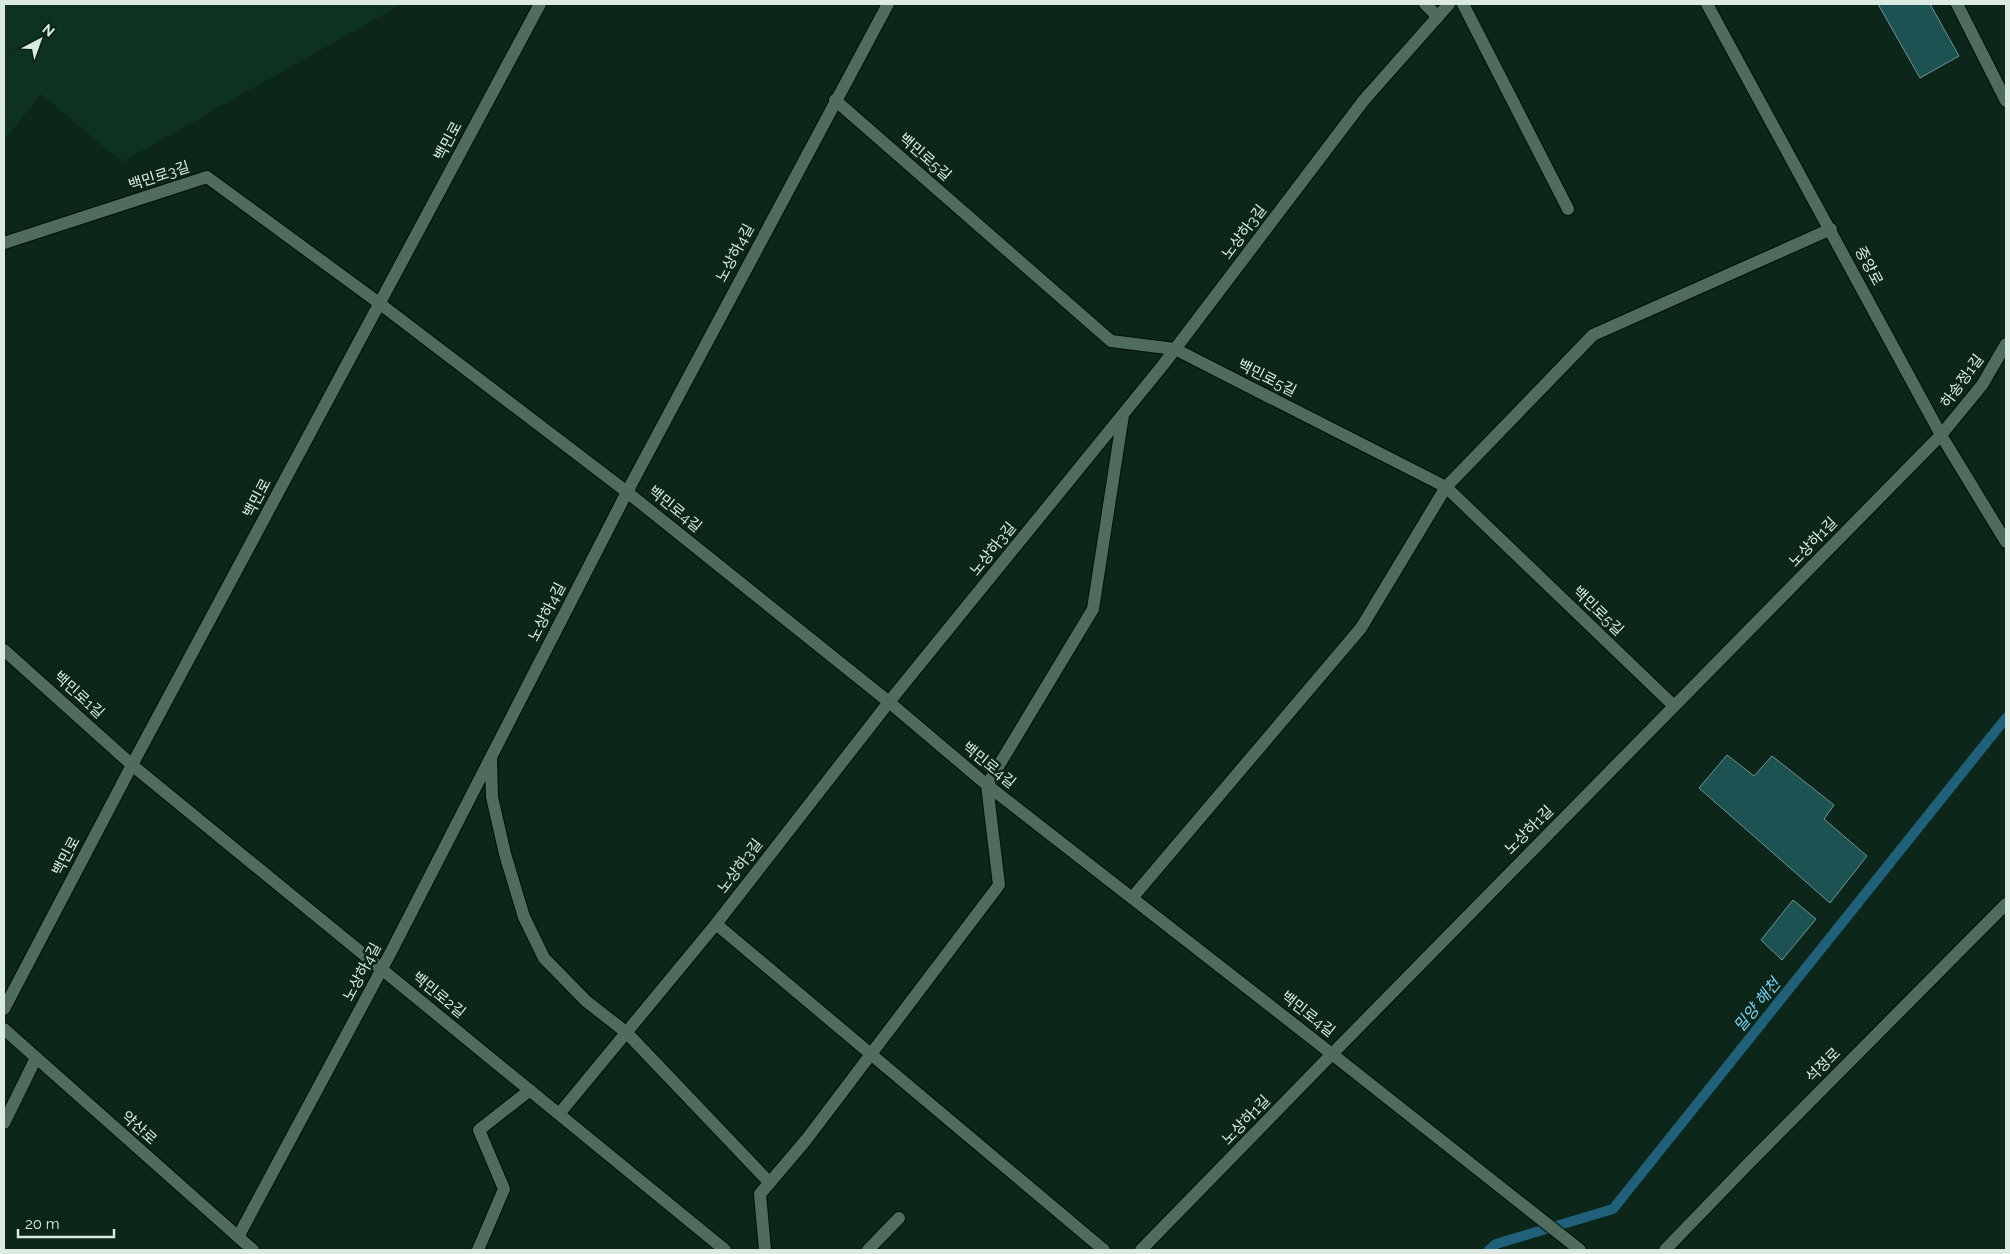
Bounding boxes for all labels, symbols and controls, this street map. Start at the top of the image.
north arrow [15,15,65,65]
text: N [39,21,58,40]
street label: 백민로 [430,118,466,164]
street label: 백민로5길 [895,129,955,185]
street label: 백민로3길 [126,158,192,194]
street label: 노상하3길 [1218,201,1270,263]
street label: 노상하4길 [712,221,758,285]
street label: 중앙로 [1851,243,1887,289]
street label: 하송정1길 [1937,351,1987,411]
street label: 백민로5길 [1235,356,1299,400]
street label: 백민로 [239,475,275,521]
street label: 백민로4길 [645,482,705,536]
street label: 노상하1길 [1785,514,1841,570]
street label: 노상하3길 [966,519,1020,579]
street label: 노상하4길 [525,580,569,644]
street label: 백민로5길 [1569,583,1627,639]
street label: 백민로1길 [50,668,108,722]
street label: 백민로4길 [959,738,1019,792]
street label: 노상하1길 [1501,802,1557,858]
street label: 백민로 [48,833,84,879]
street label: 노상하3길 [714,835,766,897]
street label: 노상하4길 [339,940,385,1004]
street label: 백민로2길 [409,968,469,1022]
water label: 밀양 해천 [1730,973,1786,1035]
street label: 백민로4길 [1277,987,1339,1041]
street label: 석정로 [1802,1044,1844,1086]
street label: 노상하1길 [1218,1092,1274,1148]
street label: 약산로 [118,1107,160,1149]
scale bar [18,1206,114,1238]
text: 20 m [25,1215,60,1233]

